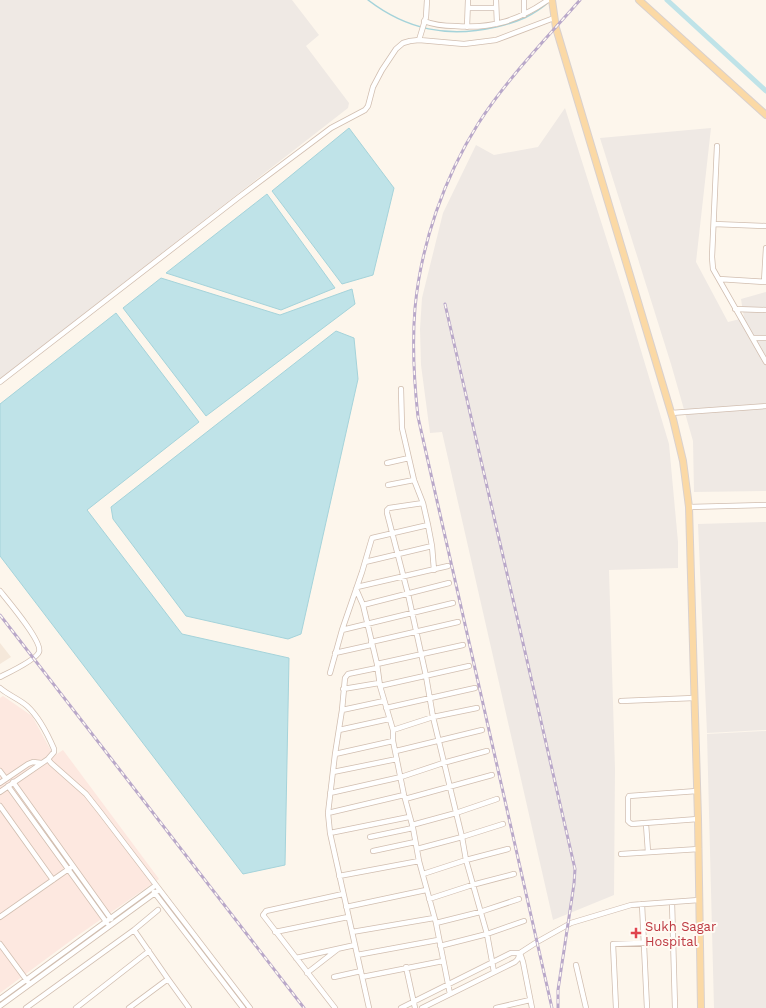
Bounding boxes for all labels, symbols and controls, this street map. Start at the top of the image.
place label: Sukh Sagar Hospital [645,919,716,949]
marker: Sukh Sagar Hospital [630,927,642,939]

